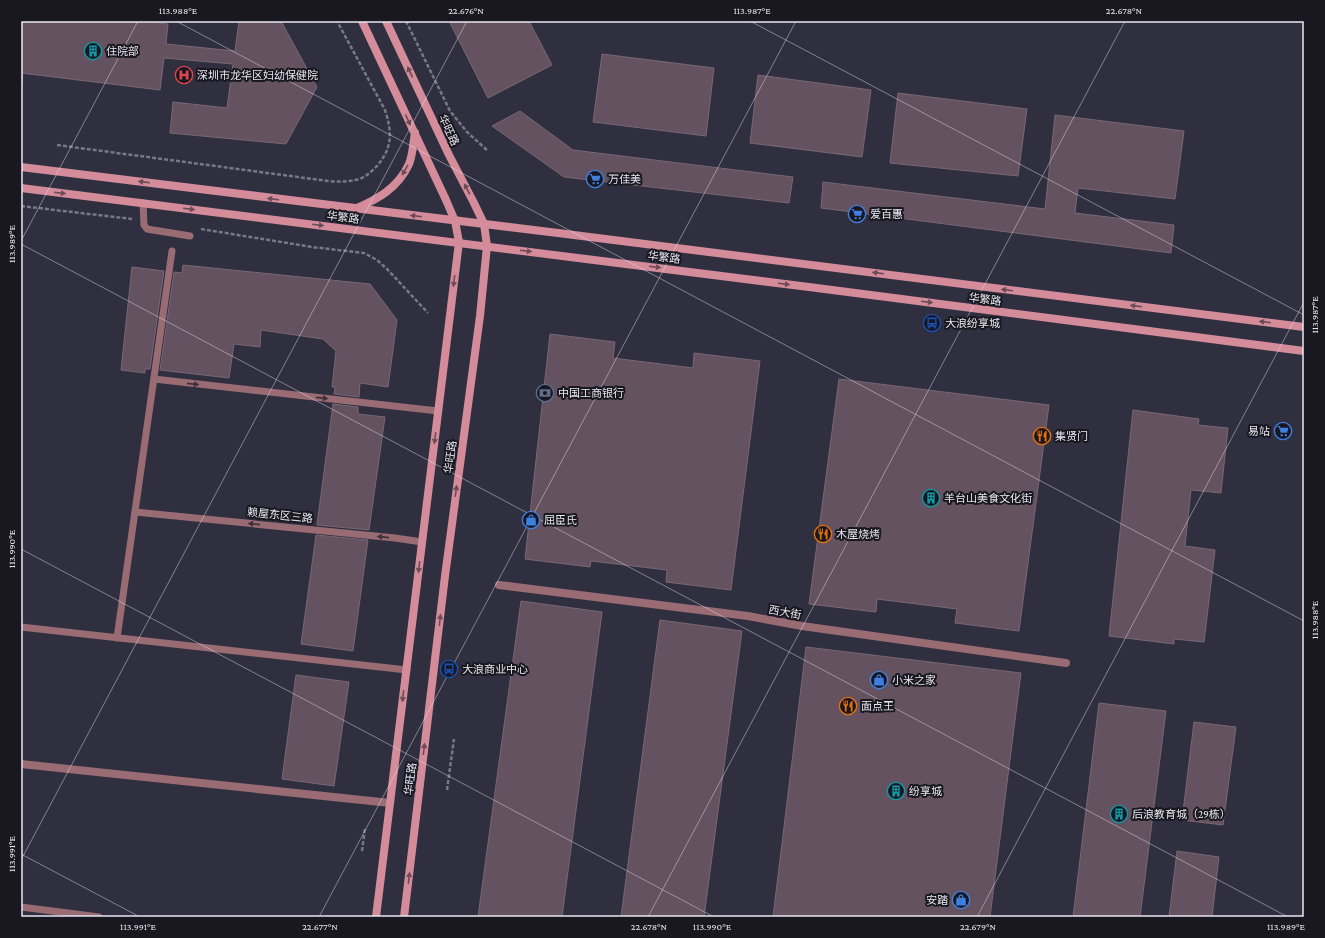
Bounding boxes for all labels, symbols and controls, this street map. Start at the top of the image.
text: 113.988°E [159,5,198,16]
text: 22.676°N [448,5,484,16]
text: 113.987°E [733,5,771,16]
text: 22.678°N [1106,5,1143,16]
building icon: 住院部 [83,41,103,61]
place label: 住院部 [106,45,139,57]
hospital icon: 深圳市龙华区妇幼保健院 [174,65,194,85]
one-way arrow [407,66,413,78]
place label: 深圳市龙华区妇幼保健院 [197,69,318,81]
street label: 华旺路 [437,113,461,147]
one-way arrow [405,114,411,125]
one-way arrow [401,164,408,176]
supermarket icon: 万佳美 [585,169,605,189]
place label: 万佳美 [608,173,641,185]
one-way arrow [138,179,150,186]
one-way arrow [464,183,470,194]
one-way arrow [54,190,66,196]
one-way arrow [267,195,279,202]
supermarket icon: 爱百惠 [847,204,867,224]
one-way arrow [183,206,195,212]
place label: 爱百惠 [870,208,903,220]
street label: 华繁路 [326,209,360,225]
one-way arrow [410,213,422,219]
one-way arrow [312,222,324,228]
text: 113.989°E [6,224,17,263]
one-way arrow [520,248,532,254]
street label: 华繁路 [647,249,681,265]
one-way arrow [649,264,661,270]
one-way arrow [872,270,884,277]
one-way arrow [451,275,457,287]
one-way arrow [778,280,790,287]
one-way arrow [1001,287,1013,293]
street label: 华繁路 [968,291,1002,307]
text: 113.987°E [1309,296,1320,334]
one-way arrow [921,299,933,305]
one-way arrow [1130,303,1142,309]
bus stop icon: 大浪纷享城 [922,313,942,333]
place label: 大浪纷享城 [945,317,1000,329]
one-way arrow [1259,319,1271,325]
one-way arrow [186,380,199,387]
bank icon: 中国工商银行 [535,383,555,403]
place label: 中国工商银行 [558,387,624,399]
one-way arrow [316,395,328,401]
supermarket icon: 易站 [1273,421,1293,441]
place label: 易站 [1248,425,1270,437]
restaurant icon: 集贤门 [1032,426,1052,446]
place label: 集贤门 [1055,430,1088,442]
one-way arrow [432,432,438,444]
street label: 华旺路 [442,440,458,474]
one-way arrow [453,485,459,497]
building icon: 羊台山美食文化街 [921,488,941,508]
place label: 羊台山美食文化街 [944,492,1032,504]
street label: 赖屋东区三路 [247,506,313,524]
shop icon: 屈臣氏 [521,510,541,530]
place label: 屈臣氏 [544,514,577,526]
one-way arrow [248,521,260,527]
restaurant icon: 木屋烧烤 [813,524,833,544]
place label: 木屋烧烤 [836,528,880,540]
text: 113.990°E [6,529,17,568]
one-way arrow [377,534,389,540]
one-way arrow [416,561,422,573]
text: 113.988°E [1309,600,1320,639]
street label: 西大街 [768,603,802,621]
one-way arrow [436,614,443,626]
bus stop icon: 大浪商业中心 [439,659,459,679]
place label: 大浪商业中心 [462,663,528,675]
shop icon: 小米之家 [869,670,889,690]
place label: 小米之家 [892,674,936,686]
one-way arrow [400,690,406,702]
restaurant icon: 面点王 [838,696,858,716]
place label: 面点王 [861,700,894,712]
one-way arrow [421,743,427,755]
street label: 华旺路 [402,762,418,796]
building icon: 纷享城 [886,781,906,801]
place label: 纷享城 [909,785,942,797]
building icon: 后浪教育城（29栋） [1109,804,1129,824]
place label: 后浪教育城（29栋） [1132,808,1231,820]
text: 113.991°E [6,836,17,872]
one-way arrow [406,872,412,884]
shop icon: 安踏 [951,890,971,910]
place label: 安踏 [926,894,948,906]
text: 113.991°E [120,921,156,932]
text: 22.677°N [302,921,338,932]
text: 22.678°N [631,921,668,932]
text: 113.990°E [693,921,732,932]
text: 22.679°N [960,921,996,932]
text: 113.989°E [1267,921,1306,932]

